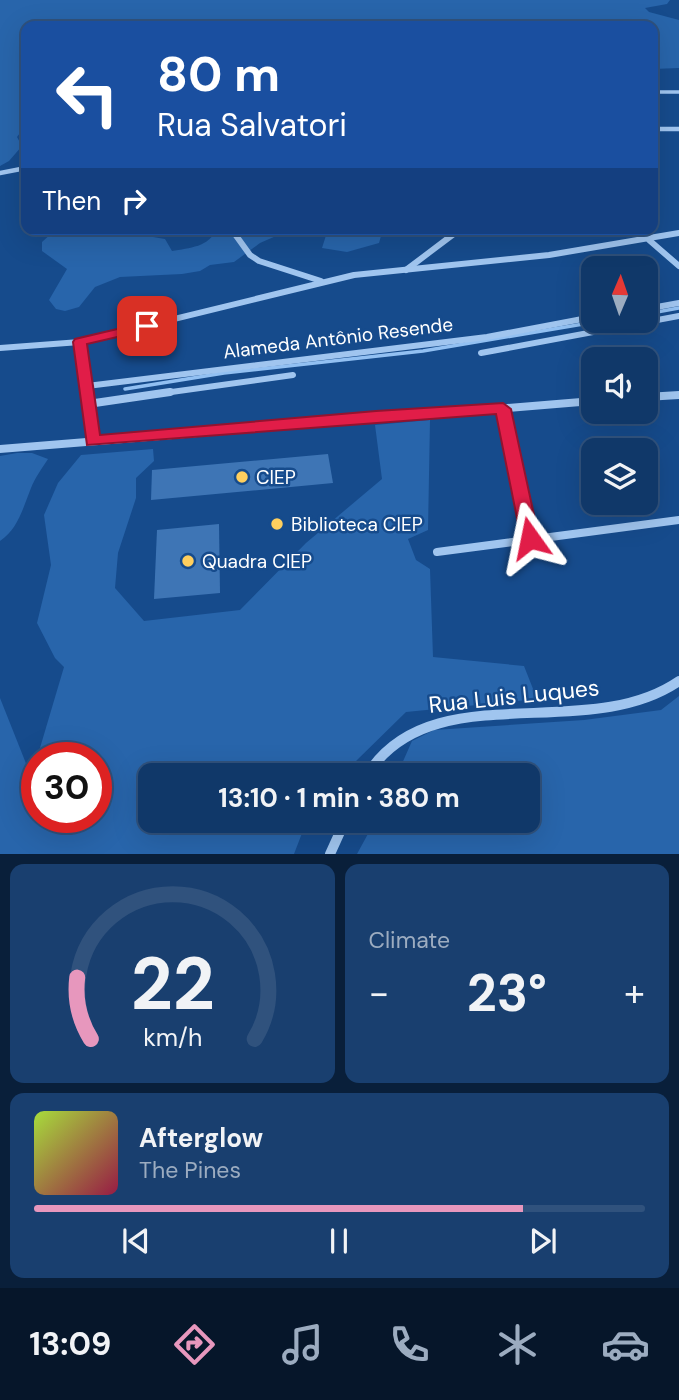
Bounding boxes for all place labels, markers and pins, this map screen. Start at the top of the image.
pin [117,296,177,356]
place label: CIEP [256,465,296,490]
marker: CIEP [234,469,250,485]
place label: Biblioteca CIEP [291,512,423,537]
marker: Biblioteca CIEP [269,516,285,532]
place label: Quadra CIEP [202,549,312,574]
marker: Quadra CIEP [180,553,196,569]

